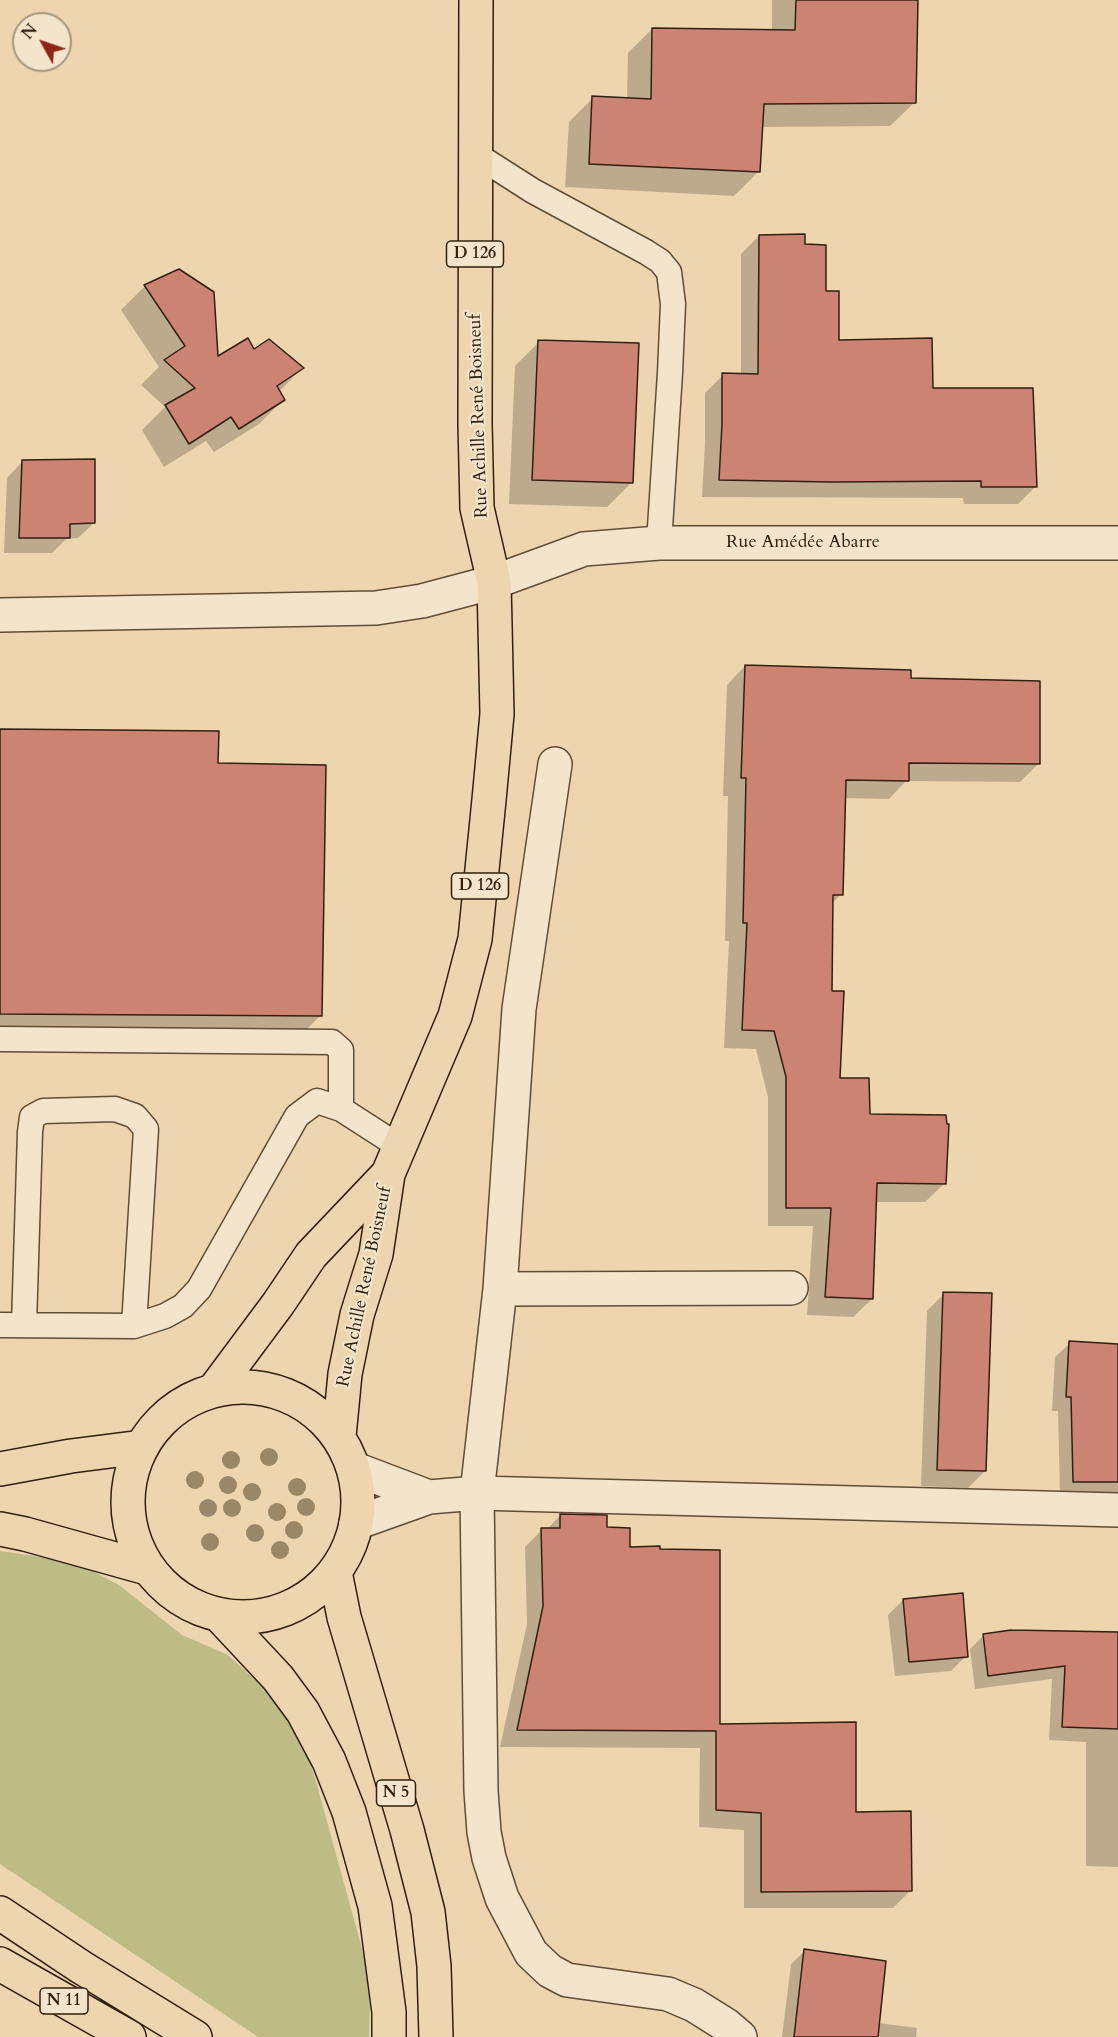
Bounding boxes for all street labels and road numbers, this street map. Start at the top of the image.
road number: D 126 [446,241,504,267]
street label: Rue Achille René Boisneuf [465,314,493,518]
street label: Rue Amédée Abarre [726,532,880,554]
road number: D 126 [452,873,508,899]
street label: Rue Achille René Boisneuf [333,1185,397,1389]
road number: N 5 [376,1780,416,1806]
road number: N 11 [40,1988,88,2014]

